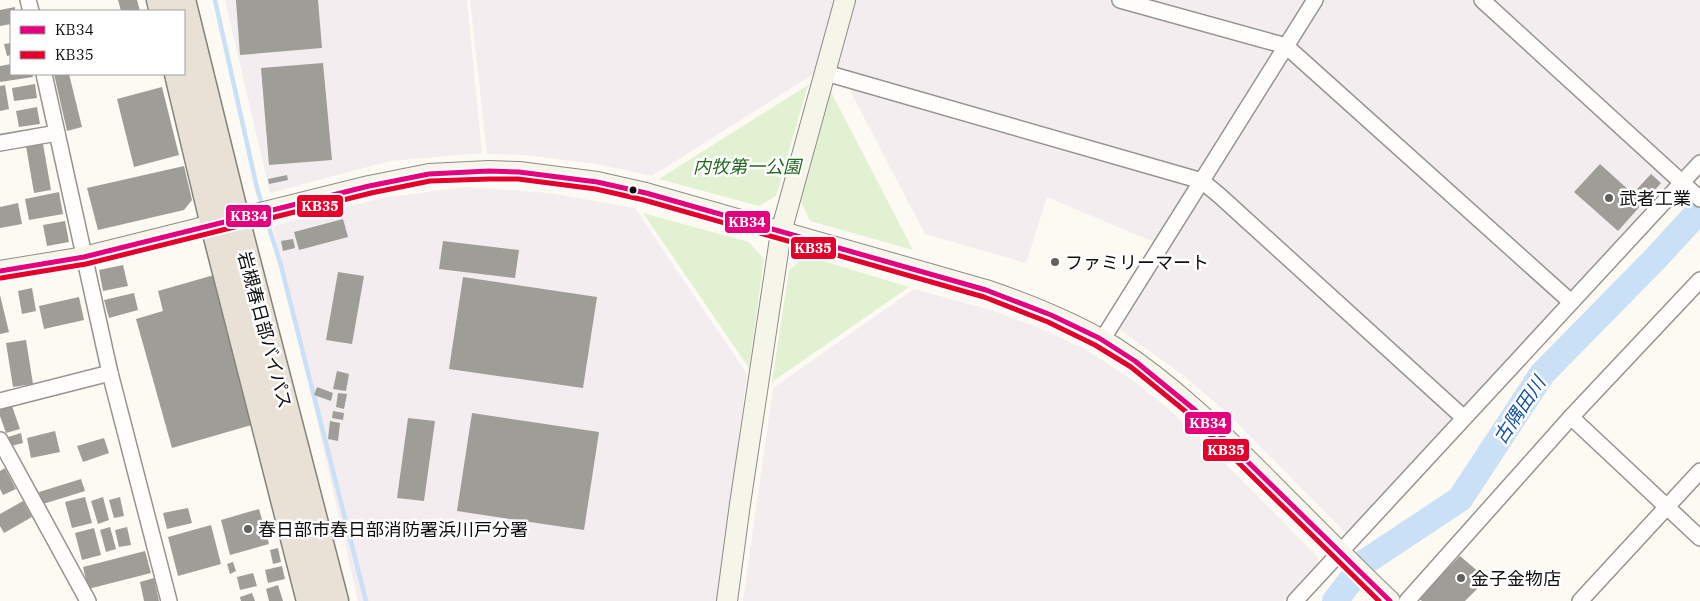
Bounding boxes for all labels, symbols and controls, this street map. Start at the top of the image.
legend [10,10,185,75]
text: KB34 [55,20,94,39]
text: KB35 [55,45,94,64]
park label: 内牧第一公園 [693,155,804,178]
unlabelled marker [628,185,638,195]
place label: 武者工業 [1619,187,1691,210]
marker: 武者工業 [1603,192,1615,204]
line badge: KB35 [296,194,344,218]
text: KB35 [301,197,339,215]
line badge: KB34 [225,204,272,228]
text: KB34 [230,207,268,225]
line badge: KB34 [724,210,771,234]
text: KB34 [728,213,766,231]
line badge: KB35 [790,236,837,260]
text: KB35 [794,239,832,257]
street label: 岩槻春日部バイパス [233,249,297,411]
place label: ファミリーマート [1065,251,1209,274]
marker: ファミリーマート [1049,256,1061,268]
water label: 古隅田川 [1488,370,1551,448]
line badge: KB34 [1184,411,1232,435]
text: KB34 [1189,414,1227,432]
line badge: KB35 [1202,438,1250,462]
text: KB35 [1207,441,1245,459]
place label: 春日部市春日部消防署浜川戸分署 [258,518,528,541]
marker: 春日部市春日部消防署浜川戸分署 [242,523,254,535]
place label: 金子金物店 [1471,567,1561,590]
marker: 金子金物店 [1455,572,1467,584]

